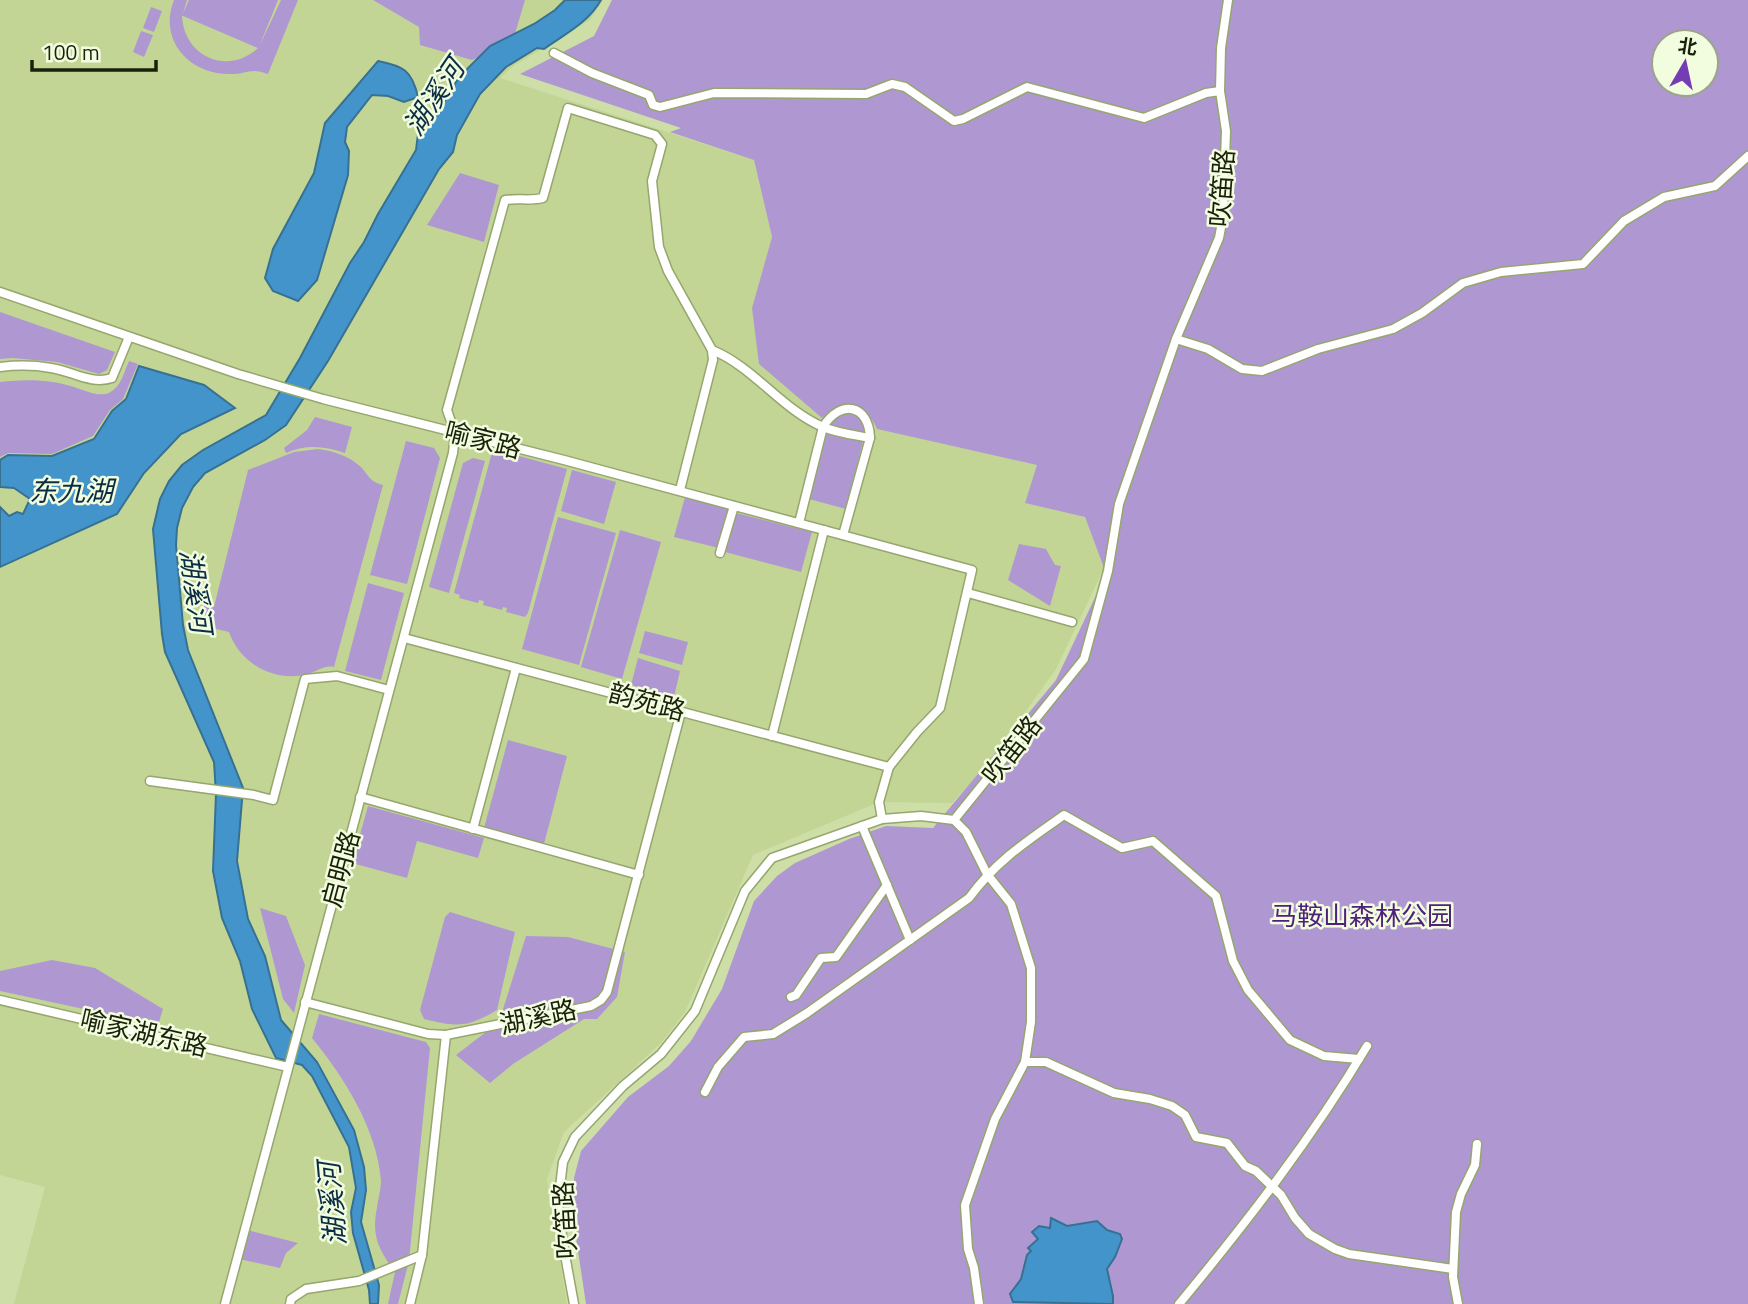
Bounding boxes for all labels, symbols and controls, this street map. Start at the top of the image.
scale bar [32,28,156,72]
north arrow [1650,28,1720,98]
text: 北 [1676,30,1699,62]
text: 100 m [42,36,99,68]
water label: 湖溪河 [392,46,478,144]
street label: 吹笛路 [1199,148,1244,228]
street label: 喻家路 [441,411,526,468]
water label: 东九湖 [29,469,117,512]
water label: 湖溪河 [169,546,224,640]
street label: 韵苑路 [604,673,690,730]
street label: 吹笛路 [972,707,1051,792]
street label: 启明路 [312,826,369,912]
park label: 马鞍山森林公园 [1271,896,1453,935]
street label: 湖溪路 [496,989,580,1044]
street label: 喻家湖东路 [76,999,212,1066]
water label: 湖溪河 [306,1155,357,1248]
street label: 吹笛路 [543,1180,586,1260]

